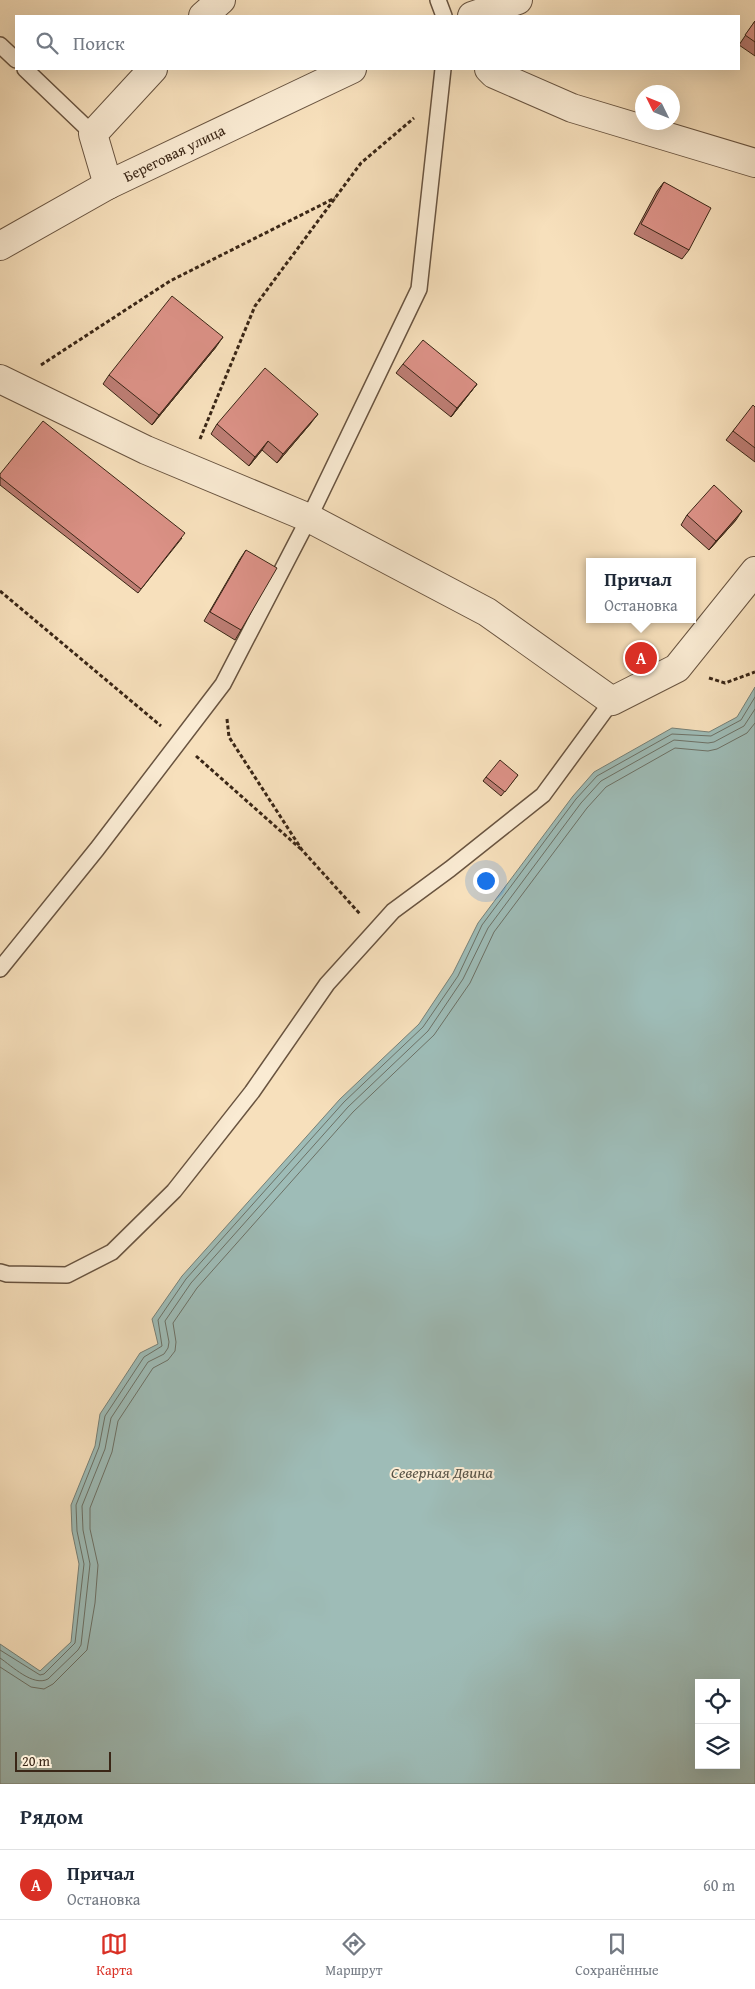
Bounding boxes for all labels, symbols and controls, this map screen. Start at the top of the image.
search box [15,15,740,70]
icon: search [33,29,61,57]
text: Поиск [73,29,125,57]
north arrow [635,85,680,130]
street label: Береговая улица [120,119,229,187]
popup [586,558,696,623]
text: Причал [604,565,672,593]
text: Остановка [604,593,678,617]
pin: A [625,639,657,677]
your location [473,868,499,894]
water label: Северная Двина [391,1460,494,1484]
map controls [695,1679,740,1769]
button: locate [695,1679,740,1724]
button: layers [695,1724,740,1769]
scale bar [15,1749,111,1772]
text: 20 m [22,1751,50,1771]
text: Рядом [20,1801,83,1832]
text: Причал [67,1859,135,1887]
text: A [31,1873,41,1897]
text: 60 m [703,1873,735,1897]
text: Остановка [67,1887,140,1911]
tab: Карта [96,1930,133,1980]
tab: Маршрут [325,1930,383,1980]
tab: Сохранённые [575,1930,659,1980]

